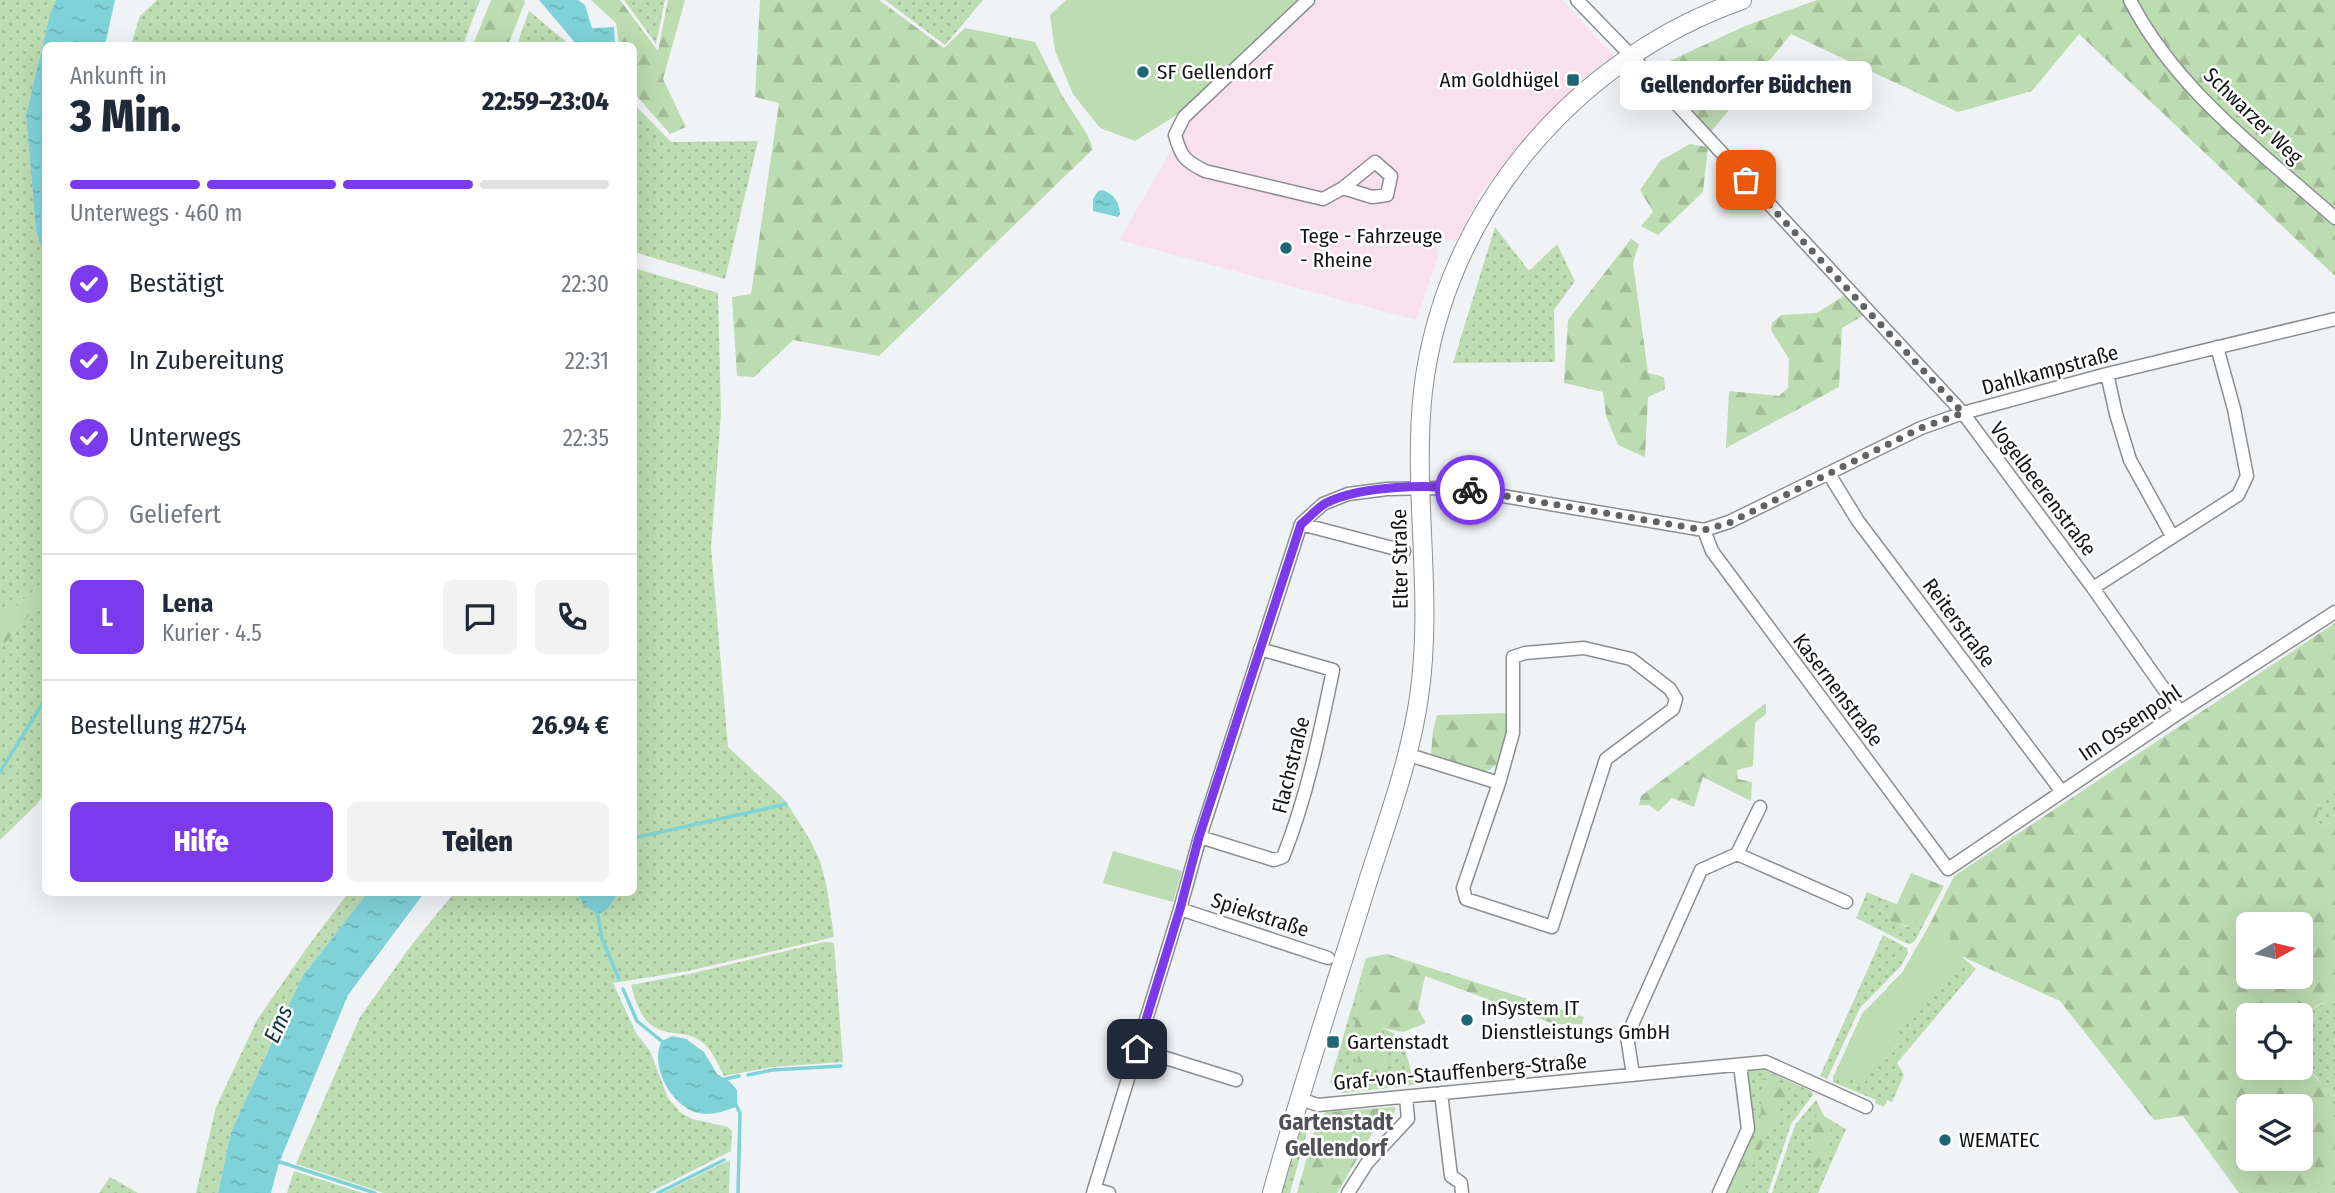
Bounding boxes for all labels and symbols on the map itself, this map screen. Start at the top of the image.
place label: SF Gellendorf [1157,59,1274,85]
callout: Gellendorfer Büdchen [1620,61,1872,110]
street label: Schwarzer Weg [2198,62,2308,170]
marker: SF Gellendorf [1135,64,1151,80]
place label: Am Goldhügel [1440,67,1559,93]
marker: Am Goldhügel [1565,72,1581,88]
pin [1716,150,1776,210]
place label: Tege - Fahrzeuge - Rheine [1300,223,1442,273]
marker: Tege - Fahrzeuge - Rheine [1278,240,1294,256]
street label: Dahlkampstraße [1979,339,2121,401]
street label: Vogelbeerenstraße [1984,417,2102,561]
courier [1435,455,1505,525]
street label: Elter Straße [1386,509,1414,609]
street label: Reiterstraße [1917,573,2001,673]
street label: Kasernenstraße [1787,628,1889,752]
street label: Im Ossenpohl [2074,679,2186,767]
street label: Flachstraße [1266,714,1316,816]
street label: Spiekstraße [1208,887,1312,943]
north arrow [2236,912,2314,989]
place label: InSystem IT Dienstleistungs GmbH [1481,995,1670,1045]
water label: Ems [257,1001,299,1047]
marker: InSystem IT Dienstleistungs GmbH [1459,1012,1475,1028]
pin [1107,1019,1167,1079]
place label: Gartenstadt [1347,1029,1449,1055]
marker: Gartenstadt [1325,1034,1341,1050]
street label: Graf-von-Stauffenberg-Straße [1332,1048,1588,1096]
district label: Gartenstadt Gellendorf [1279,1108,1394,1162]
place label: WEMATEC [1959,1127,2040,1153]
marker: WEMATEC [1937,1132,1953,1148]

